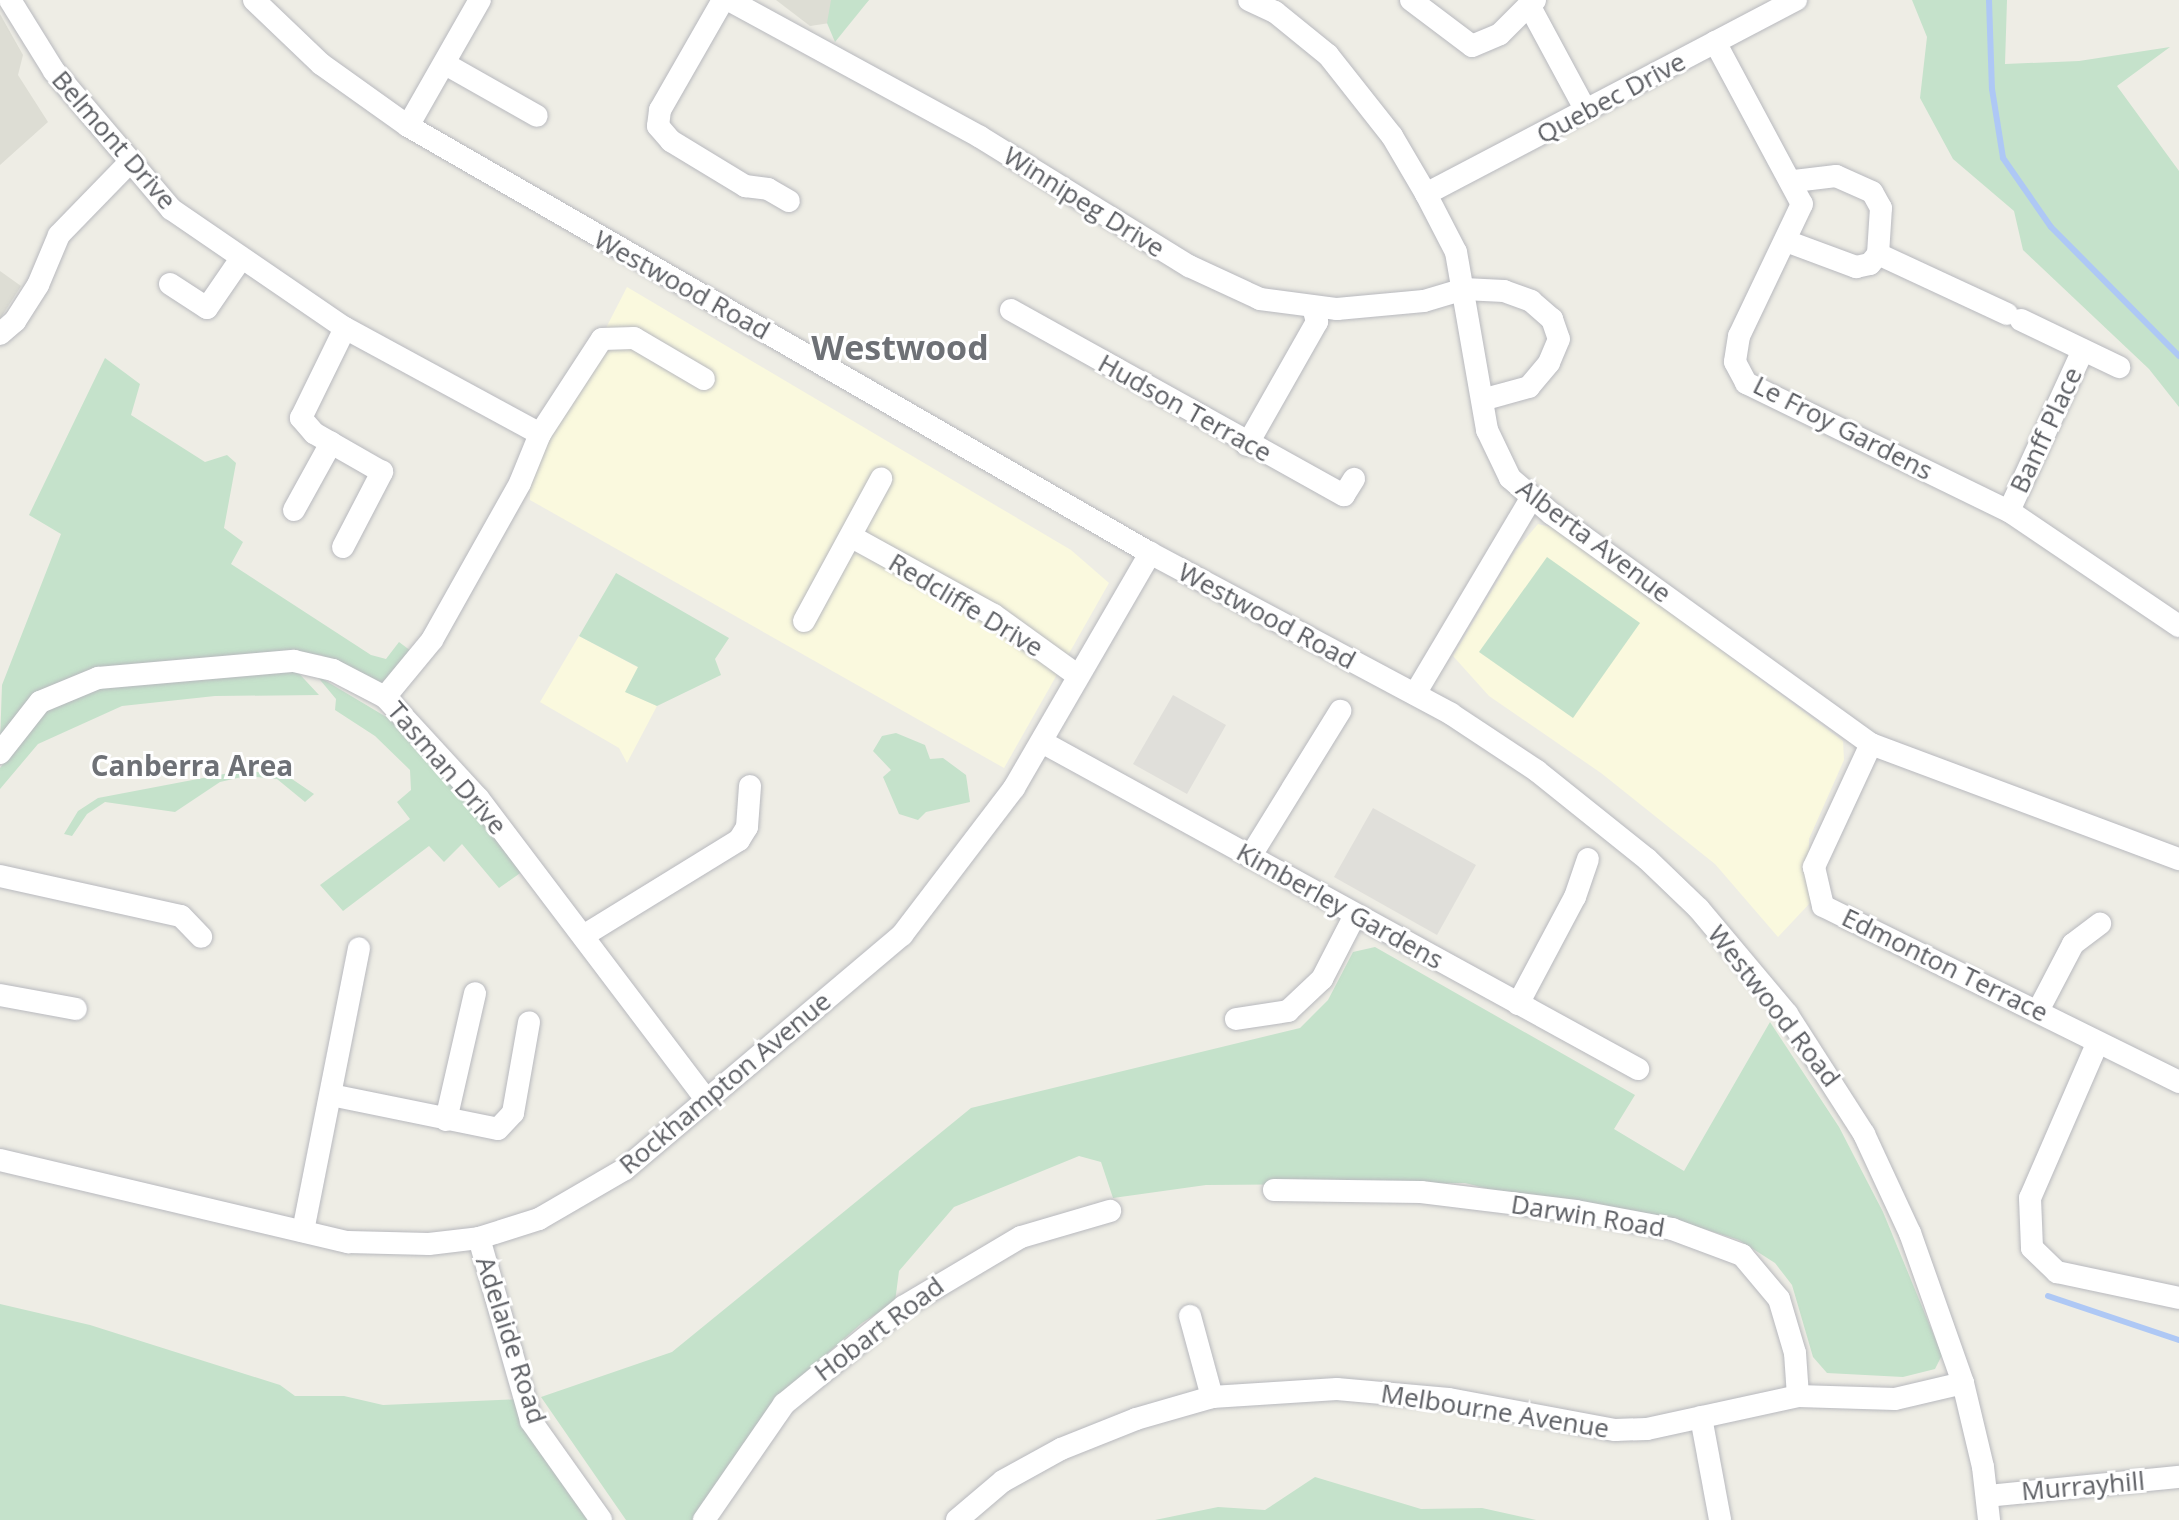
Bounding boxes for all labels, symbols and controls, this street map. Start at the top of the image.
street label: Quebec Drive [1531,46,1691,150]
street label: Belmont Drive [45,64,183,216]
street label: Winnipeg Drive [998,140,1170,264]
street label: Westwood Road [589,224,775,346]
district label: Westwood [811,328,989,368]
street label: Hudson Terrace [1093,347,1277,469]
street label: Banff Place [2003,362,2089,498]
street label: Le Froy Gardens [1748,369,1938,487]
street label: Alberta Avenue [1511,473,1677,609]
street label: Redcliffe Drive [883,547,1049,663]
street label: Westwood Road [1173,556,1361,676]
street label: Tasman Drive [381,695,513,841]
district label: Canberra Area [91,748,293,782]
street label: Kimberley Gardens [1231,836,1449,976]
street label: Edmonton Terrace [1837,902,2053,1028]
street label: Westwood Road [1701,919,1847,1093]
street label: Rockhampton Avenue [613,985,837,1181]
street label: Darwin Road [1509,1188,1667,1244]
street label: Adelaide Road [469,1253,553,1427]
street label: Hobart Road [808,1270,950,1388]
street label: Melbourne Avenue [1379,1378,1611,1444]
street label: Murrayhill [2020,1465,2146,1507]

